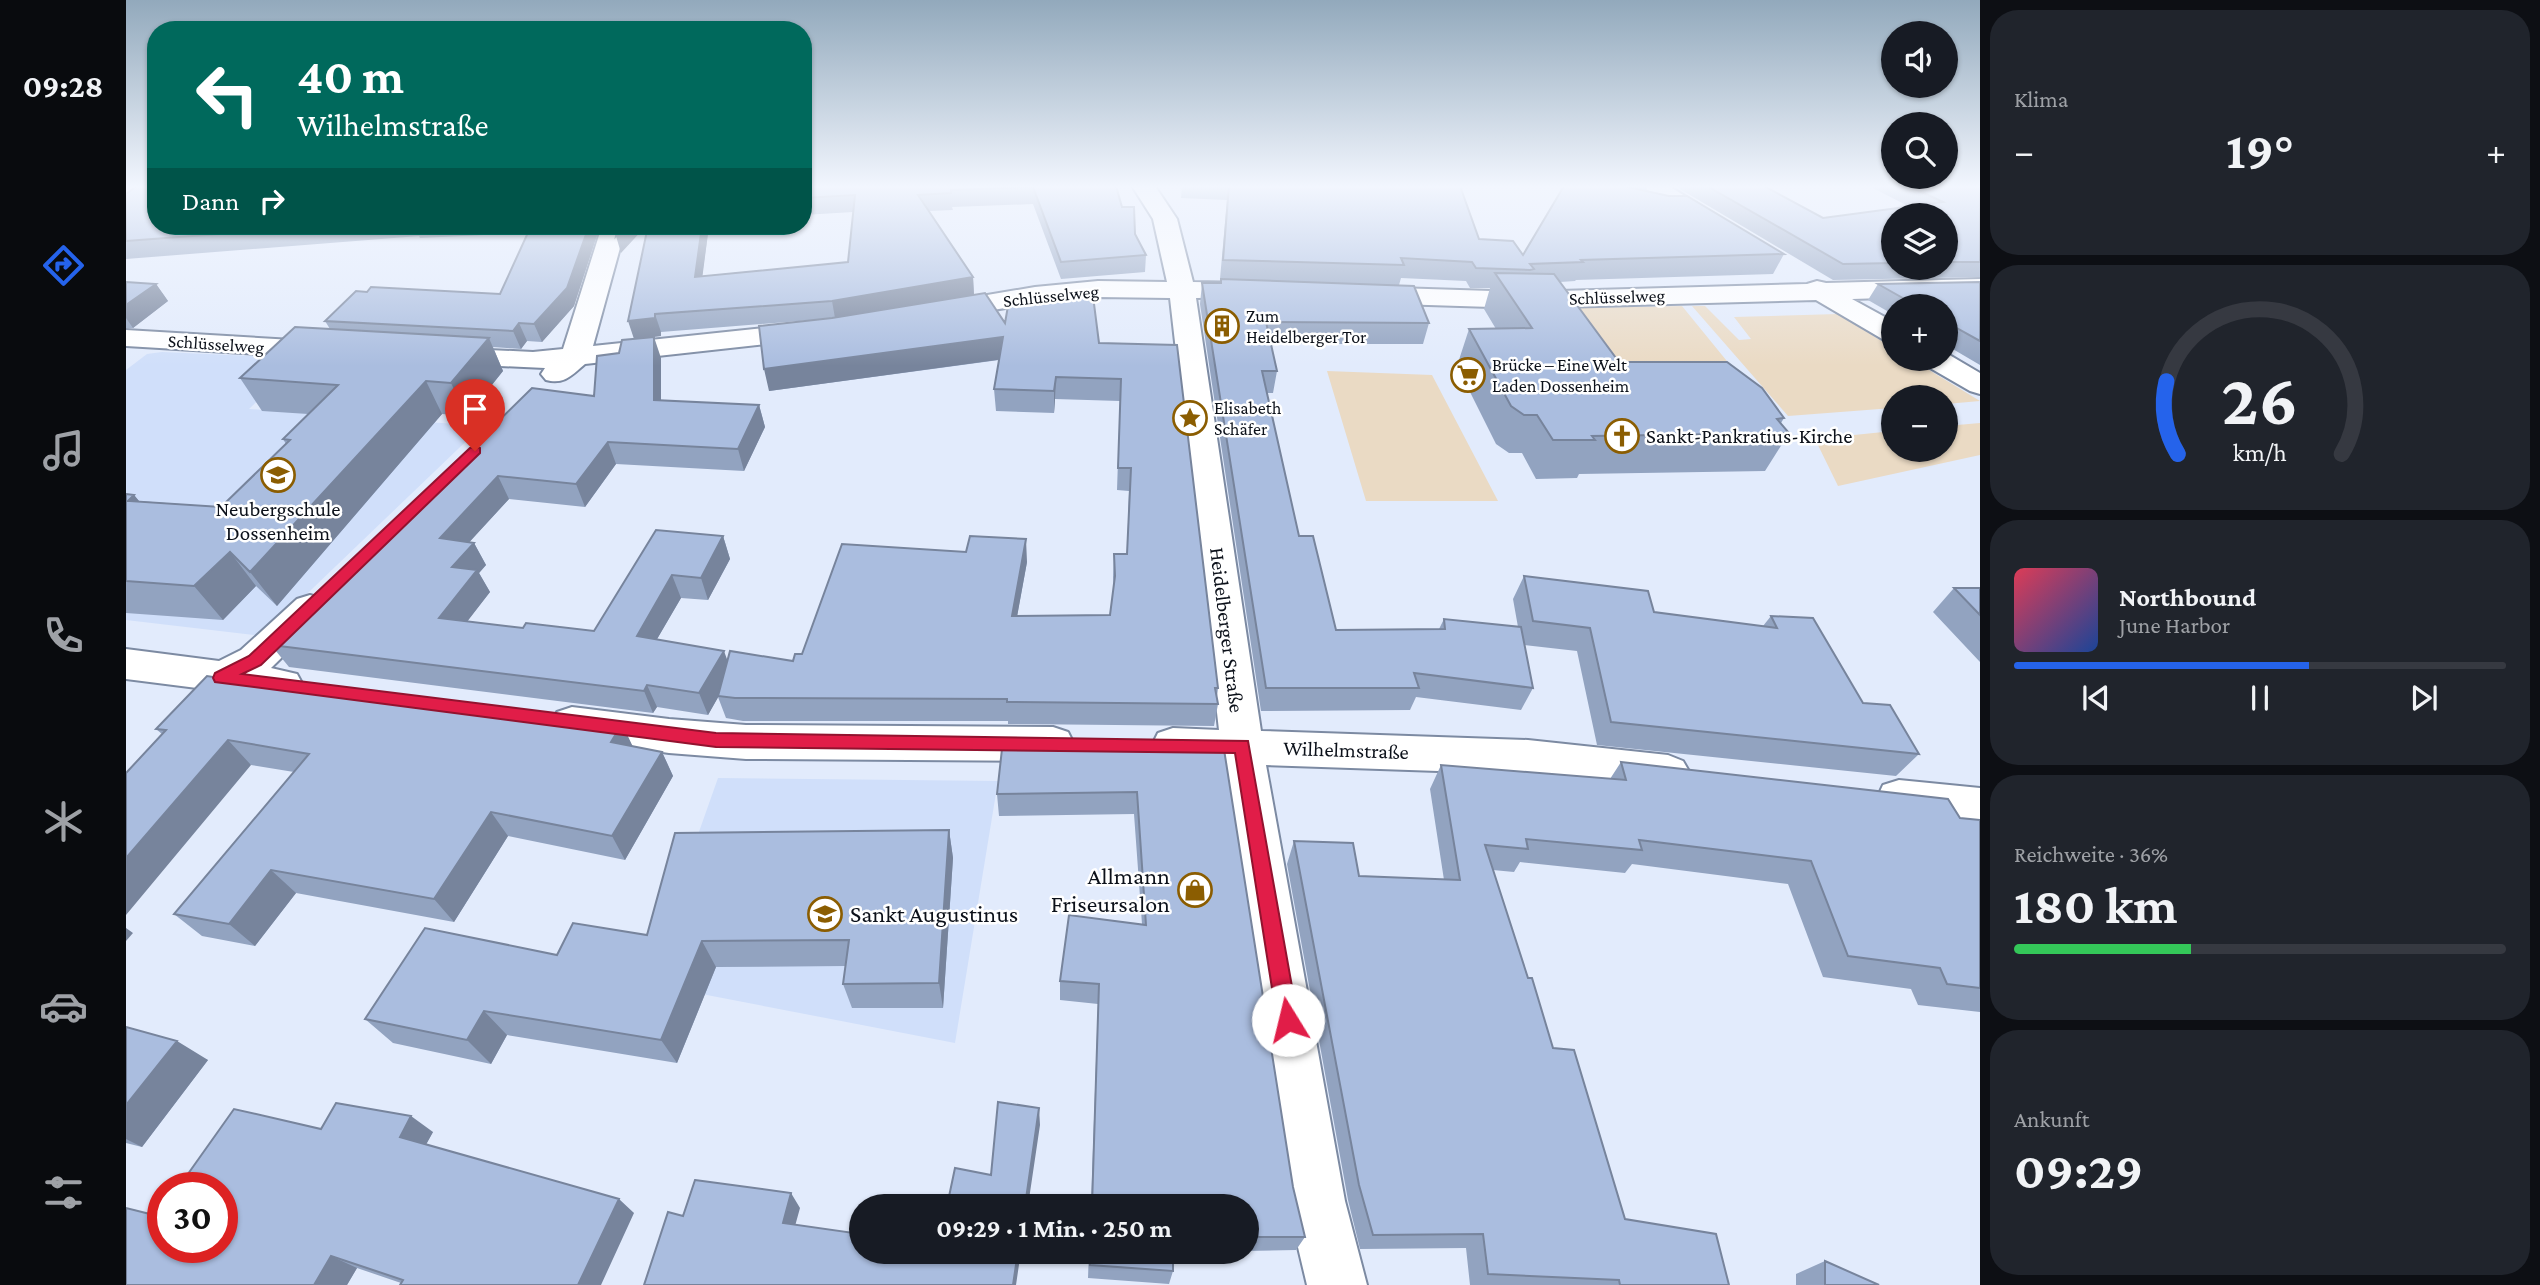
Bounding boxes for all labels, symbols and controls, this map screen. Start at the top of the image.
map controls [1881,21,1958,462]
button: sound [1881,21,1958,98]
icon: left [182,49,273,140]
text: 40 m [297,49,404,104]
text: 09:28 [23,68,103,104]
text: Klima [2014,86,2068,112]
text: Wilhelmstraße [297,107,489,143]
button: search [1881,112,1958,189]
text: 19° [2226,121,2294,179]
text: − [2014,130,2034,172]
text: + [2486,130,2506,172]
icon: right [253,182,291,220]
text: Dann [182,187,239,216]
button: layers [1881,203,1958,280]
icon: directions [39,241,88,290]
street label: Schlüsselweg [1002,281,1100,311]
street label: Schlüsselweg [1569,285,1666,309]
button: + [1881,294,1958,371]
place label: Zum Heidelberger Tor [1246,306,1367,347]
building icon: Zum Heidelberger Tor [1203,307,1241,345]
street label: Schlüsselweg [167,331,265,357]
place label: Brücke – Eine Welt Laden Dossenheim [1492,355,1630,396]
supermarket icon: Brücke – Eine Welt Laden Dossenheim [1449,356,1487,394]
text: 26 [2222,359,2298,440]
pin [445,379,505,451]
button: − [1881,385,1958,462]
icon: arrive [456,390,494,428]
place label: Elisabeth Schäfer [1214,398,1282,439]
place icon: Elisabeth Schäfer [1171,399,1209,437]
church icon: Sankt-Pankratius-Kirche [1603,417,1641,455]
place label: Sankt-Pankratius-Kirche [1646,424,1853,448]
icon: music [39,426,88,475]
text: km/h [2233,438,2287,465]
school or university icon: Neubergschule Dossenheim [259,456,297,494]
place label: Neubergschule Dossenheim [215,497,341,545]
street label: Heidelberger Straße [1205,546,1249,714]
text: Northbound [2119,583,2256,612]
icon: phone [39,611,88,660]
text: June Harbor [2119,612,2230,638]
icon: previous [2077,679,2115,717]
icon: pause [2241,679,2279,717]
icon: next [2405,679,2443,717]
street label: Wilhelmstraße [1283,736,1409,764]
icon: climate [39,797,88,846]
text: Reichweite · 36% [2014,841,2168,867]
place label: Allmann Friseursalon [1051,862,1170,917]
shop icon: Allmann Friseursalon [1176,871,1214,909]
text: 180 km [2014,876,2178,934]
school or university icon: Sankt Augustinus [806,895,844,933]
place label: Sankt Augustinus [850,900,1018,927]
icon: car [39,982,88,1031]
position arrow [1251,983,1325,1057]
text: Ankunft [2014,1106,2089,1132]
text: 09:29 [2014,1141,2143,1199]
icon: filters [39,1168,88,1217]
speed limit sign: 30 [147,1172,238,1263]
text: 09:29 · 1 Min. · 250 m [936,1214,1172,1243]

